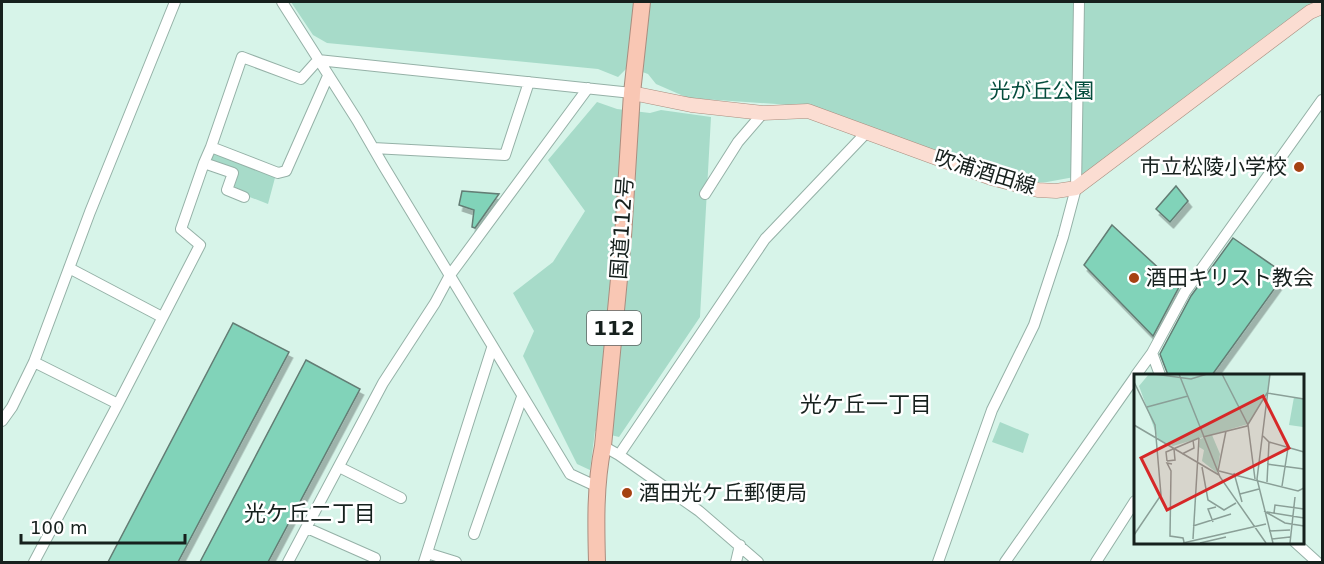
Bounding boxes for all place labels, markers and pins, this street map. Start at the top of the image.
place label: 市立松陵小学校 [1140,155,1287,179]
marker: 市立松陵小学校 [1292,160,1306,174]
place label: 酒田キリスト教会 [1146,266,1314,290]
marker: 酒田キリスト教会 [1127,271,1141,285]
place label: 酒田光ケ丘郵便局 [639,481,807,505]
marker: 酒田光ケ丘郵便局 [620,486,634,500]

